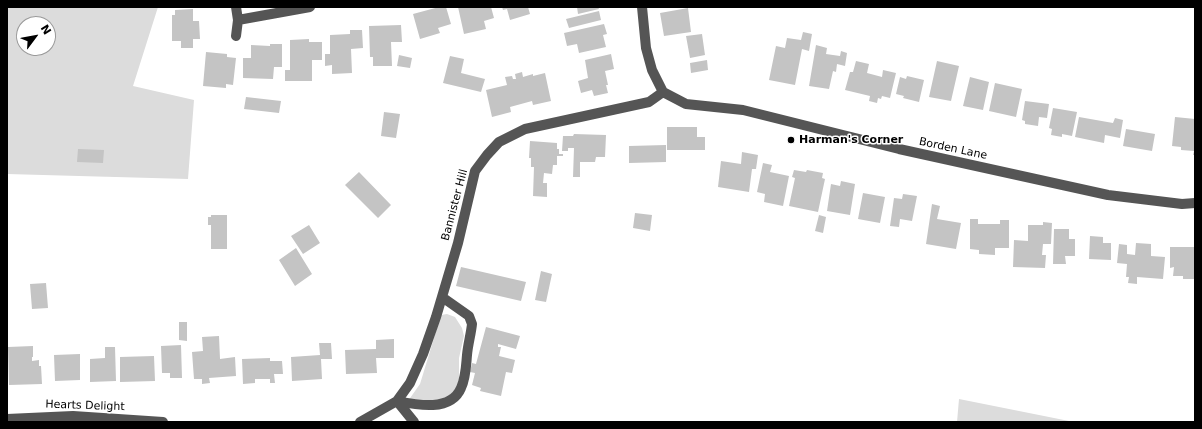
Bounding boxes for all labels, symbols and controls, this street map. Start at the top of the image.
north arrow [16,16,56,56]
text: N [38,23,54,37]
place label: Harman's Corner [799,133,903,147]
marker: Harman's Corner [786,135,796,145]
street label: Borden Lane [918,135,988,163]
street label: Bannister Hill [439,168,471,242]
street label: Hearts Delight [45,398,125,414]

